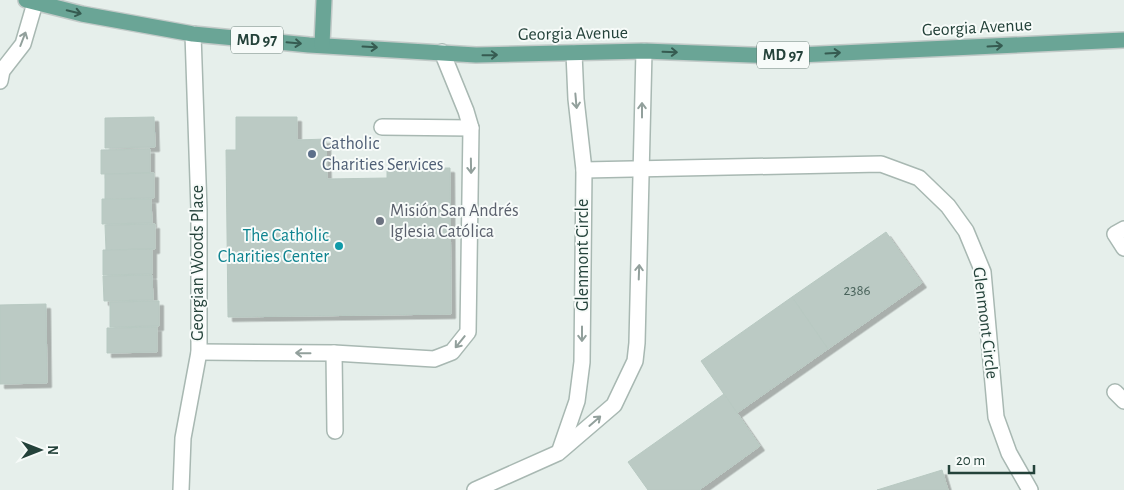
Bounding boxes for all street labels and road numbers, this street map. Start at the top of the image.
street label: Georgia Avenue [922,16,1032,40]
street label: Georgia Avenue [518,24,628,44]
road number: MD 97 [231,26,283,54]
road number: MD 97 [757,42,809,68]
street label: Georgian Woods Place [189,185,207,341]
street label: Glenmont Circle [574,199,592,311]
street label: Glenmont Circle [969,266,1001,380]

